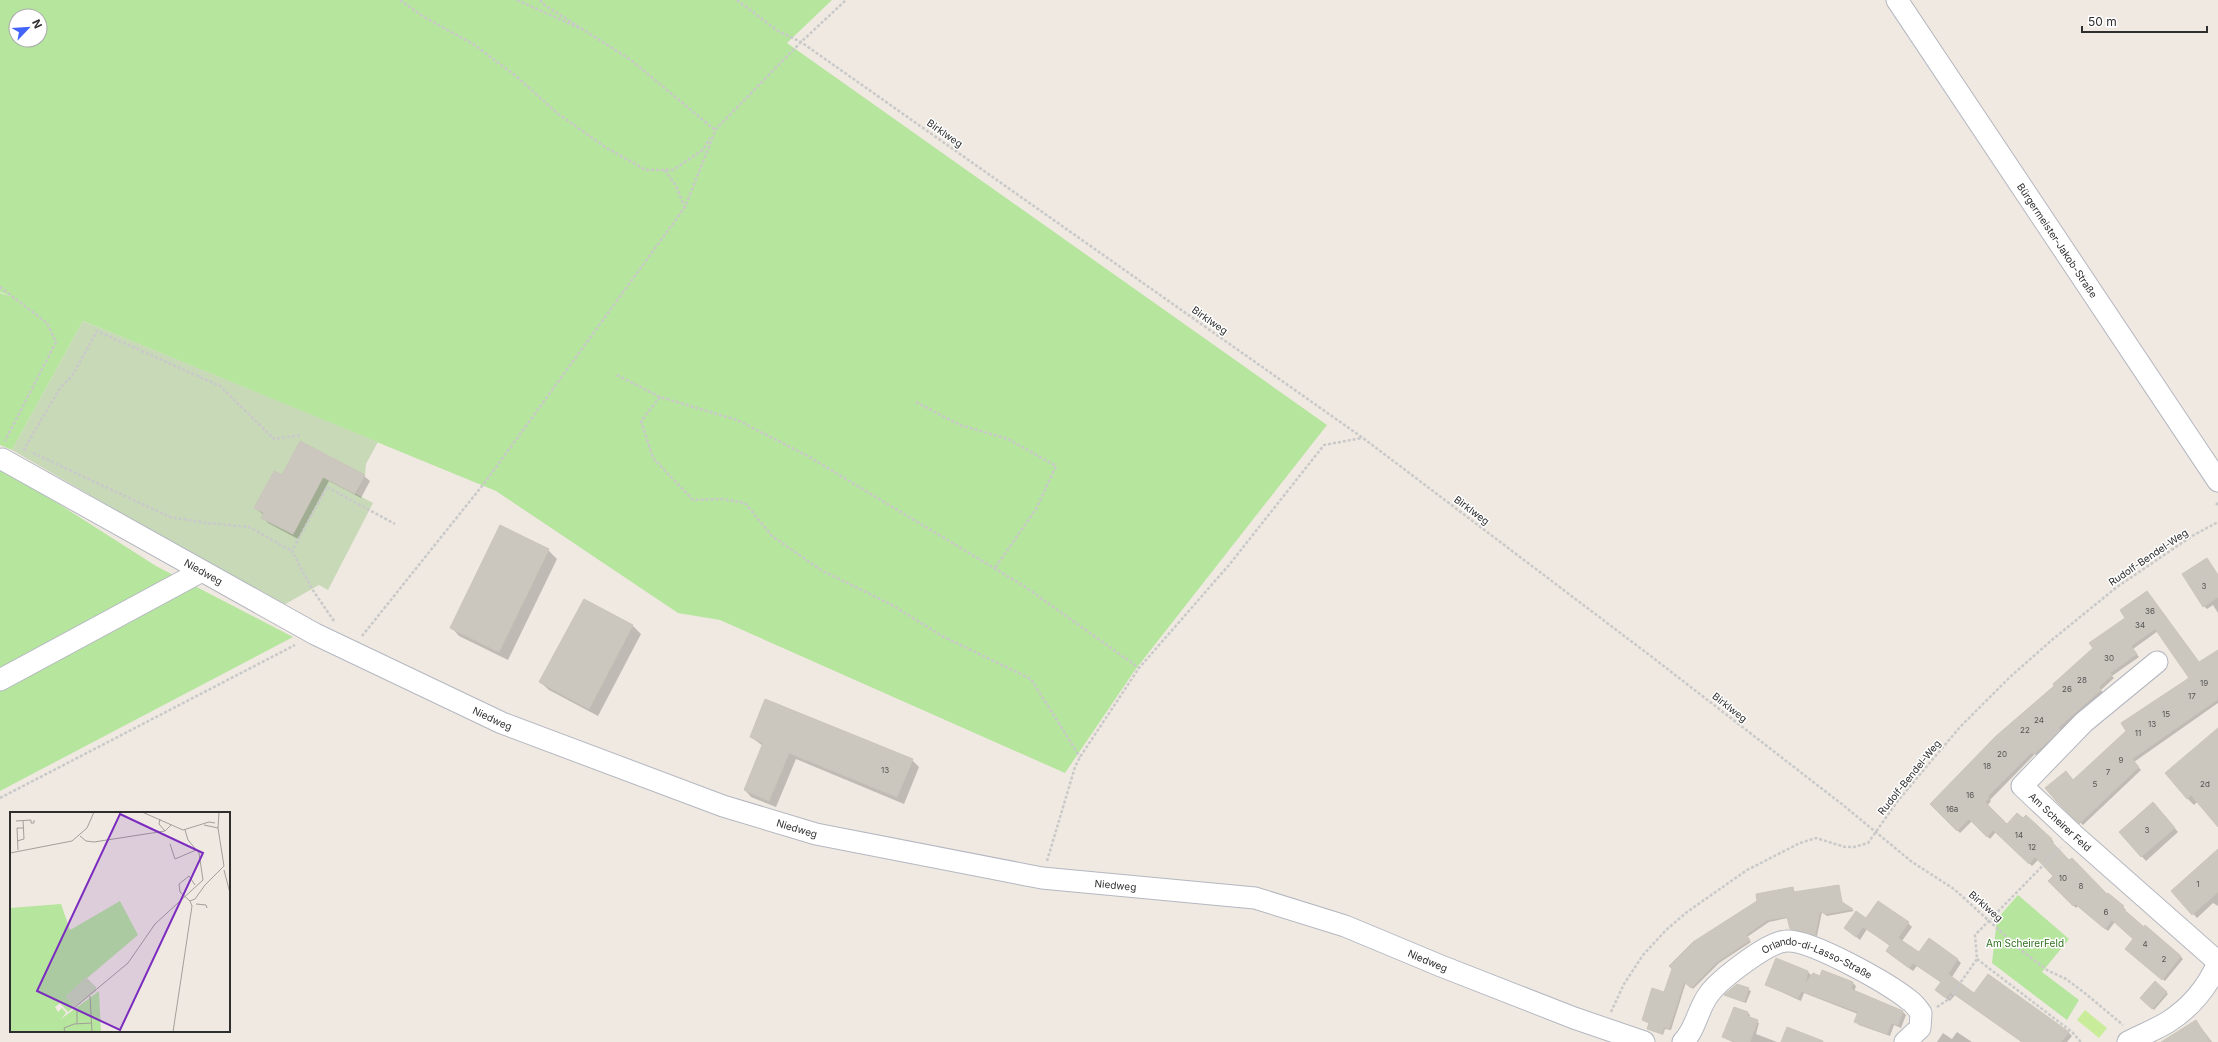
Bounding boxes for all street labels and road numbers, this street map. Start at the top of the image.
street label: Birklweg [925,116,965,150]
street label: Bürgermeister-Jakob-Straße [2015,181,2100,300]
street label: Birklweg [1190,303,1230,337]
street label: Birklweg [1452,493,1492,527]
street label: Rudolf-Bendel-Weg [2106,526,2190,588]
street label: Niedweg [182,556,225,587]
street label: Birklweg [1710,690,1750,724]
street label: Niedweg [471,704,514,732]
street label: Rudolf-Bendel-Weg [1875,737,1943,817]
street label: Am Scheirer Feld [2027,790,2094,854]
street label: Niedweg [775,816,819,840]
street label: Niedweg [1094,877,1137,893]
street label: Birklweg [1967,888,2005,924]
street label: Orlando-di-Lasso-Straße [1759,935,1875,981]
street label: Niedweg [1406,947,1449,974]

